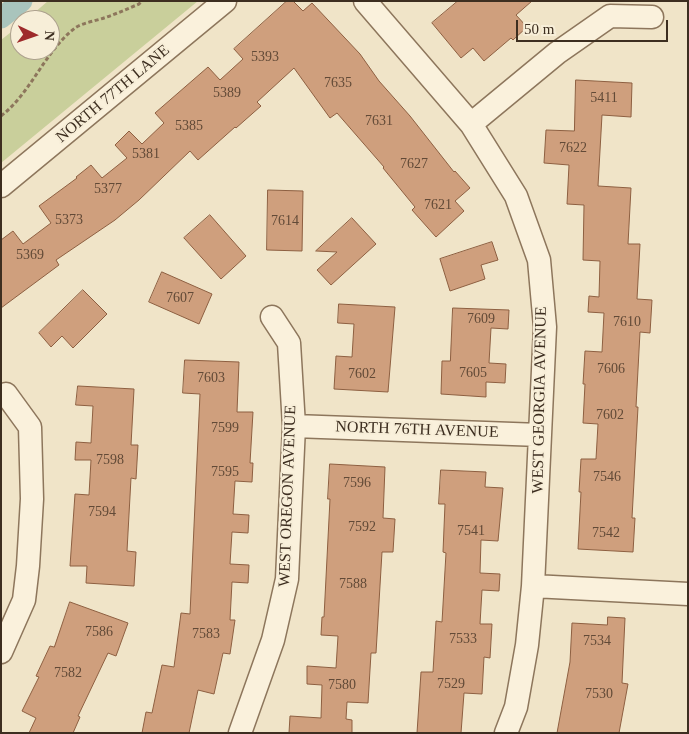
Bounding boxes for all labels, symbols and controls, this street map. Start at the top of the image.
north arrow [10,10,60,60]
scale bar [519,10,672,42]
text: 50 m [524,21,554,37]
text: N [42,30,57,41]
street label: NORTH 77TH LANE [52,41,174,147]
house number: 5393 [251,49,279,65]
house number: 7635 [324,75,352,91]
house number: 5389 [213,85,241,101]
house number: 5411 [590,90,618,106]
house number: 7631 [365,113,393,129]
house number: 5385 [175,118,203,134]
house number: 7622 [559,140,587,156]
house number: 5381 [132,146,160,162]
house number: 7627 [400,156,428,172]
house number: 5377 [94,181,122,197]
house number: 7621 [424,197,452,213]
house number: 5373 [55,212,83,228]
house number: 7614 [271,213,299,229]
house number: 5369 [16,247,44,263]
house number: 7607 [166,290,194,306]
street label: WEST GEORGIA AVENUE [529,306,551,494]
house number: 7609 [467,311,495,327]
house number: 7610 [613,314,641,330]
house number: 7606 [597,361,625,377]
house number: 7605 [459,365,487,381]
house number: 7602 [348,366,376,382]
house number: 7603 [197,370,225,386]
street label: WEST OREGON AVENUE [275,405,301,587]
house number: 7602 [596,407,624,423]
street label: NORTH 76TH AVENUE [335,418,499,442]
house number: 7599 [211,420,239,436]
house number: 7598 [96,452,124,468]
house number: 7595 [211,464,239,480]
house number: 7546 [593,469,621,485]
house number: 7596 [343,475,371,491]
house number: 7594 [88,504,116,520]
house number: 7592 [348,519,376,535]
house number: 7541 [457,523,485,539]
house number: 7542 [592,525,620,541]
house number: 7588 [339,576,367,592]
house number: 7586 [85,624,113,640]
house number: 7583 [192,626,220,642]
house number: 7533 [449,631,477,647]
house number: 7534 [583,633,611,649]
house number: 7582 [54,665,82,681]
house number: 7529 [437,676,465,692]
house number: 7580 [328,677,356,693]
house number: 7530 [585,686,613,702]

